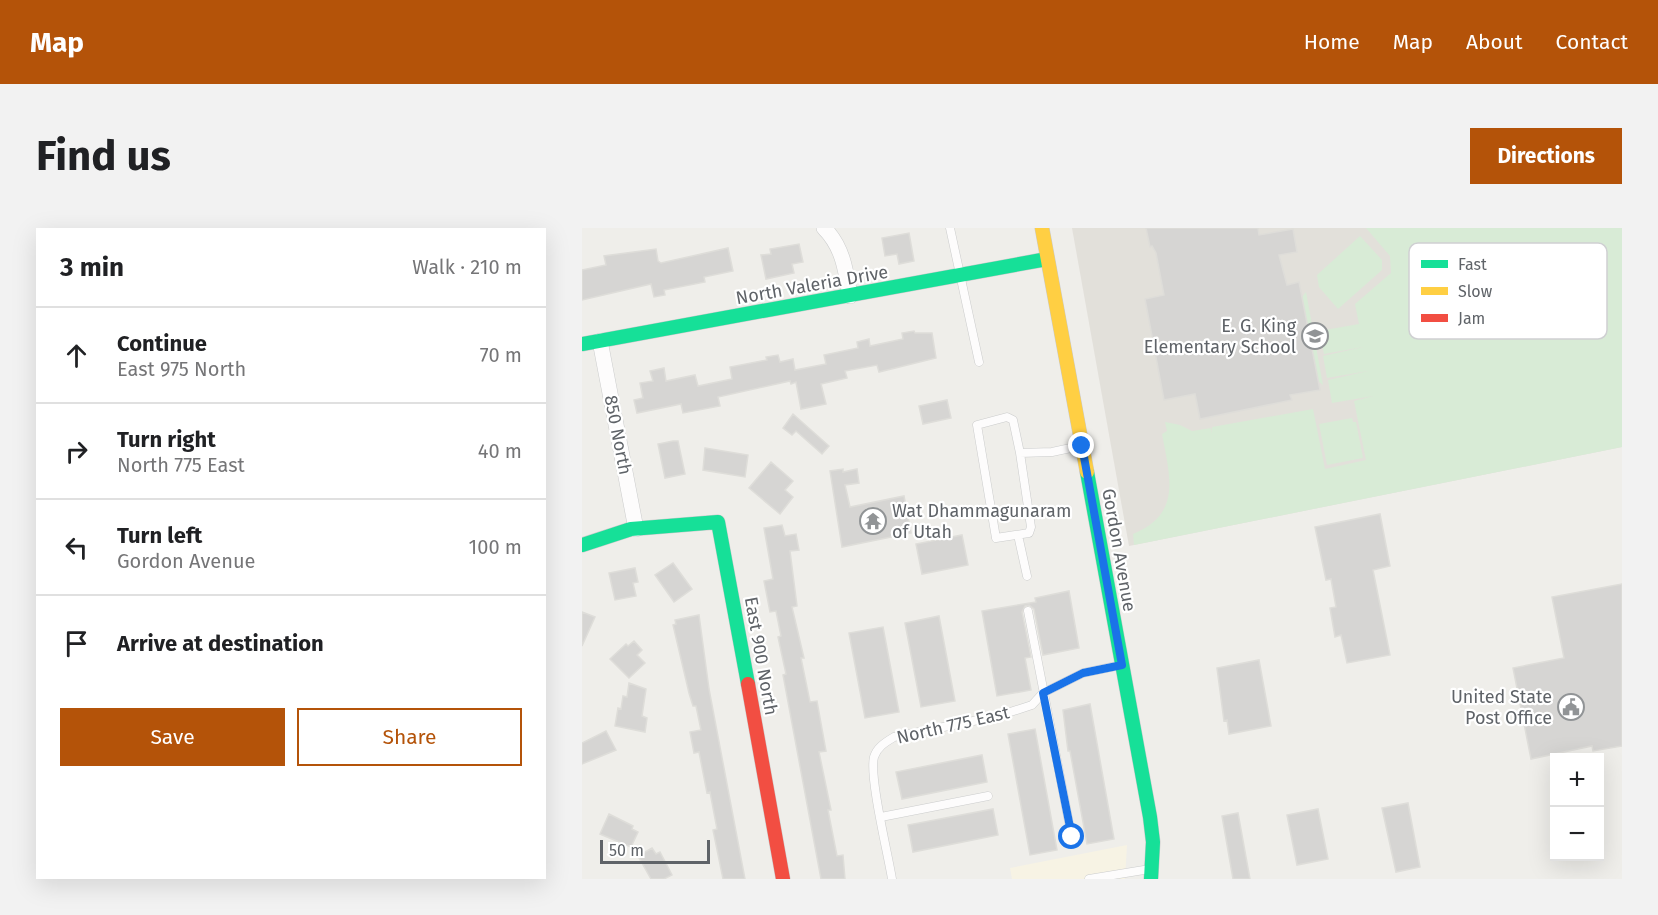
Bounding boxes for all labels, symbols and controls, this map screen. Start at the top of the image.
text: Map [30,26,84,59]
text: Home [1304,29,1360,55]
text: Map [1393,29,1433,55]
text: About [1466,29,1523,55]
text: Contact [1556,29,1628,55]
button: Directions [1470,128,1622,184]
text: Find us [36,131,171,181]
legend [1409,243,1607,339]
text: 3 min [60,252,124,283]
text: Walk · 210 m [412,255,522,279]
text: Fast [1458,255,1487,274]
street label: North Valeria Drive [734,261,890,309]
text: Slow [1458,282,1493,301]
text: Jam [1458,309,1485,328]
place label: E. G. King Elementary School [1144,315,1297,358]
school or university icon: E. G. King Elementary School [1300,321,1330,351]
text: Continue [117,330,207,357]
icon: ahead [60,339,93,372]
text: 70 m [480,343,522,367]
text: East 975 North [117,357,246,381]
street label: 850 North [600,393,636,477]
text: Turn right [117,426,216,453]
route end [1068,432,1094,458]
icon: right [60,435,93,468]
text: 40 m [478,439,522,463]
text: North 775 East [117,453,245,477]
street label: Gordon Avenue [1097,487,1141,613]
place label: Wat Dhammagunaram of Utah [892,500,1071,543]
temple icon: Wat Dhammagunaram of Utah [858,506,888,536]
text: Turn left [117,522,202,549]
icon: left [60,531,93,564]
text: 100 m [469,535,522,559]
text: Gordon Avenue [117,549,255,573]
street label: East 900 North [740,595,782,717]
icon: arrive [60,627,93,660]
text: Arrive at destination [117,630,324,657]
place label: United State Post Office [1451,686,1552,729]
public building icon: United State Post Office [1556,692,1586,722]
street label: North 775 East [894,701,1012,749]
button: Save [60,708,285,766]
button: Share [297,708,522,766]
map controls [1550,753,1604,861]
button: + [1550,753,1604,807]
button: − [1550,807,1604,861]
route start [1058,823,1084,849]
scale bar [600,837,710,864]
text: 50 m [609,841,644,860]

